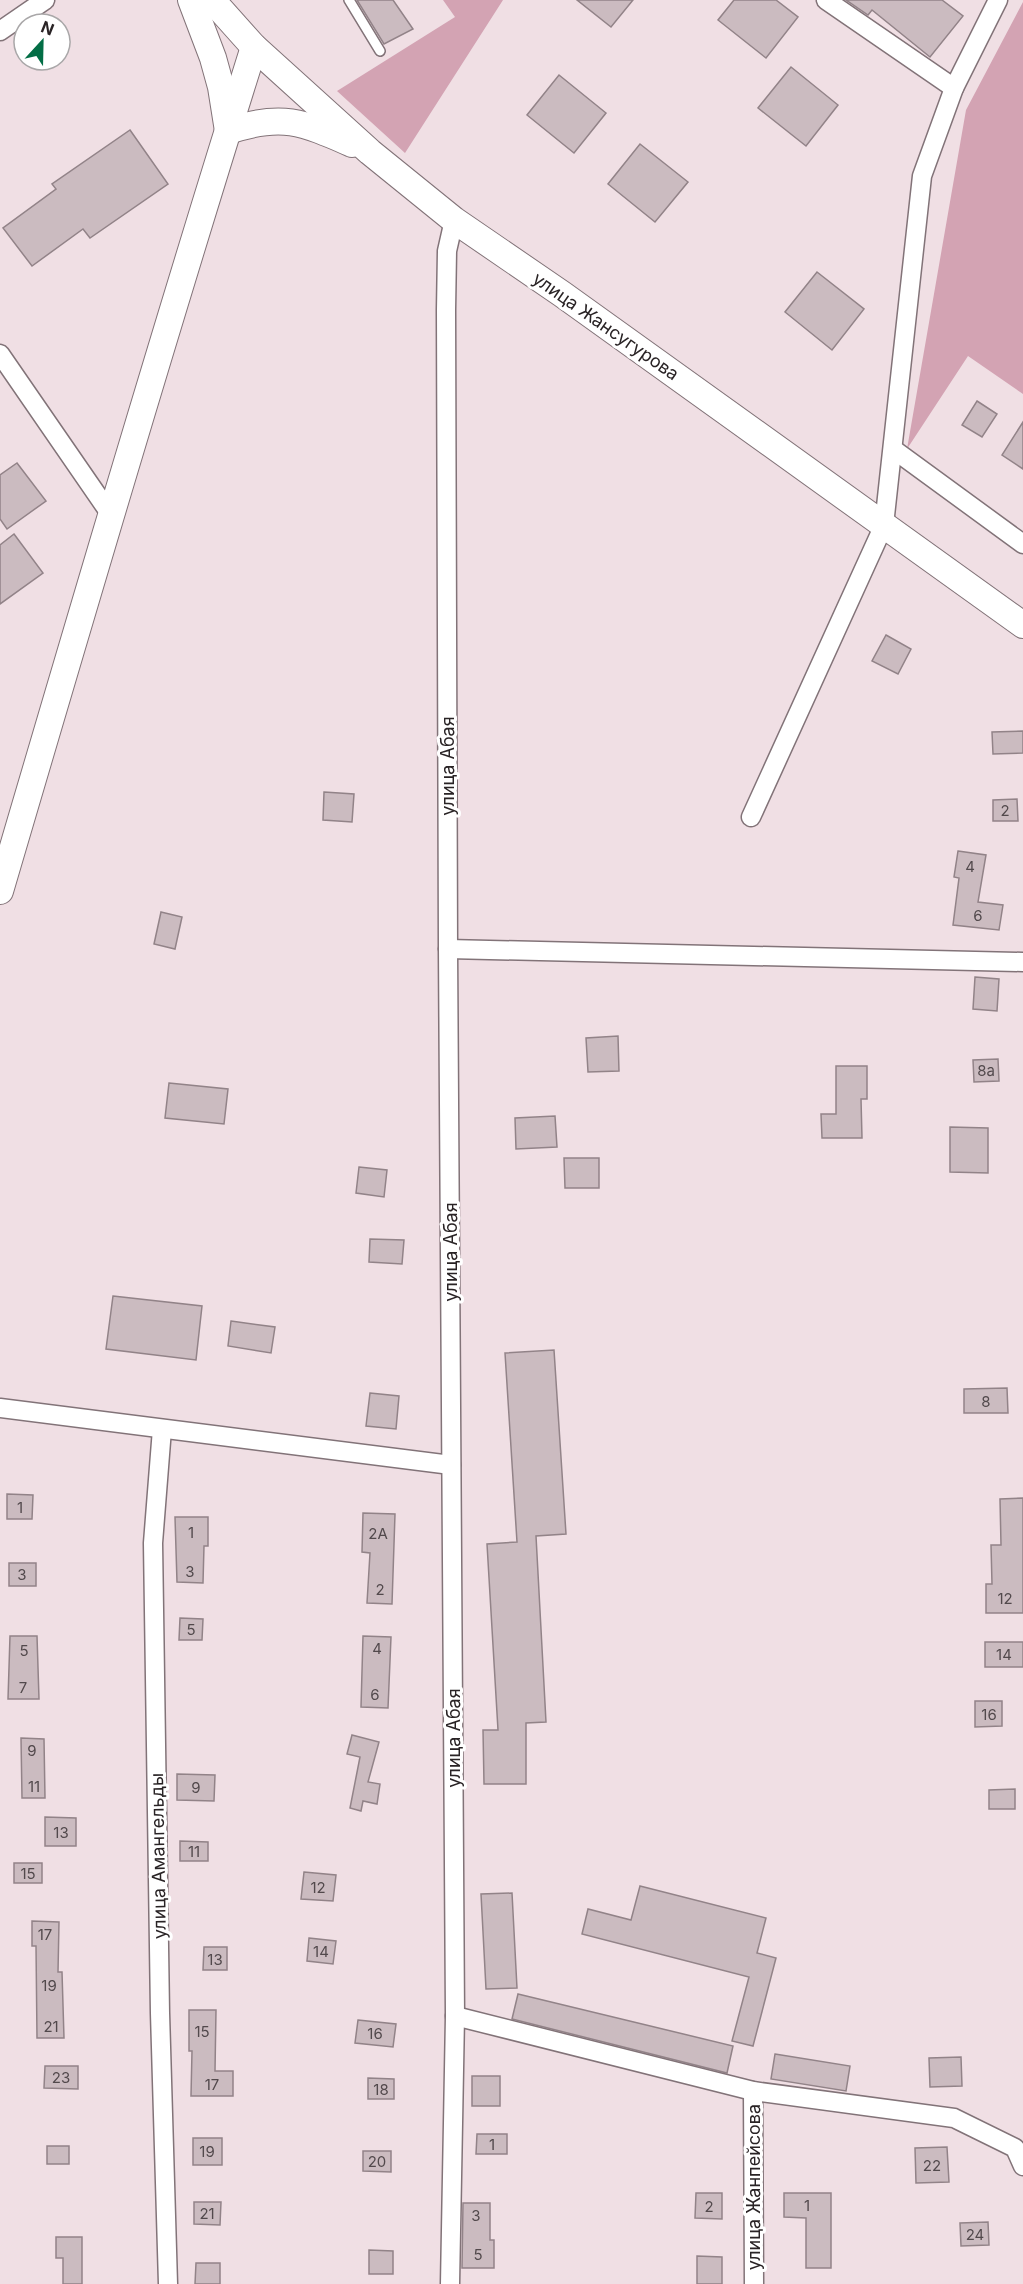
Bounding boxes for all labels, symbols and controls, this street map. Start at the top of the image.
north arrow [12,12,72,72]
text: N [38,17,57,40]
street label: улица Жансугурова [529,268,683,384]
street label: улица Абая [437,716,458,816]
house number: 2 [1000,801,1010,820]
house number: 4 [965,857,975,876]
house number: 6 [973,906,983,925]
house number: 8а [977,1061,995,1080]
street label: улица Абая [440,1202,461,1302]
house number: 8 [981,1392,991,1411]
house number: 1 [17,1498,23,1517]
house number: 1 [188,1523,194,1542]
house number: 2А [368,1524,388,1543]
house number: 3 [185,1562,195,1581]
house number: 3 [17,1565,27,1584]
house number: 2 [375,1580,385,1599]
house number: 12 [997,1589,1013,1608]
house number: 5 [186,1620,196,1639]
house number: 4 [372,1639,382,1658]
house number: 5 [19,1641,29,1660]
house number: 14 [996,1645,1012,1664]
house number: 7 [19,1678,27,1697]
house number: 6 [370,1685,380,1704]
street label: улица Абая [443,1688,464,1788]
house number: 16 [981,1705,997,1724]
house number: 9 [27,1741,37,1760]
street label: улица Амангельды [146,1773,170,1939]
house number: 11 [28,1777,40,1796]
house number: 9 [191,1778,201,1797]
house number: 13 [53,1823,69,1842]
house number: 11 [188,1842,200,1861]
house number: 15 [20,1864,36,1883]
house number: 12 [310,1878,326,1897]
house number: 17 [38,1925,52,1944]
house number: 14 [313,1942,329,1961]
house number: 13 [207,1950,223,1969]
house number: 19 [41,1976,57,1995]
house number: 21 [43,2017,59,2036]
house number: 15 [194,2022,210,2041]
house number: 16 [367,2024,383,2043]
house number: 23 [52,2068,70,2087]
house number: 17 [205,2075,219,2094]
house number: 18 [373,2080,389,2099]
street label: улица Жанпейсова [743,2104,764,2270]
house number: 1 [489,2135,495,2154]
house number: 19 [199,2142,215,2161]
house number: 20 [368,2152,386,2171]
house number: 22 [923,2156,941,2175]
house number: 1 [804,2196,810,2215]
house number: 2 [704,2197,714,2216]
house number: 21 [199,2204,215,2223]
house number: 3 [471,2206,481,2225]
house number: 24 [966,2225,984,2244]
house number: 5 [473,2245,483,2264]

